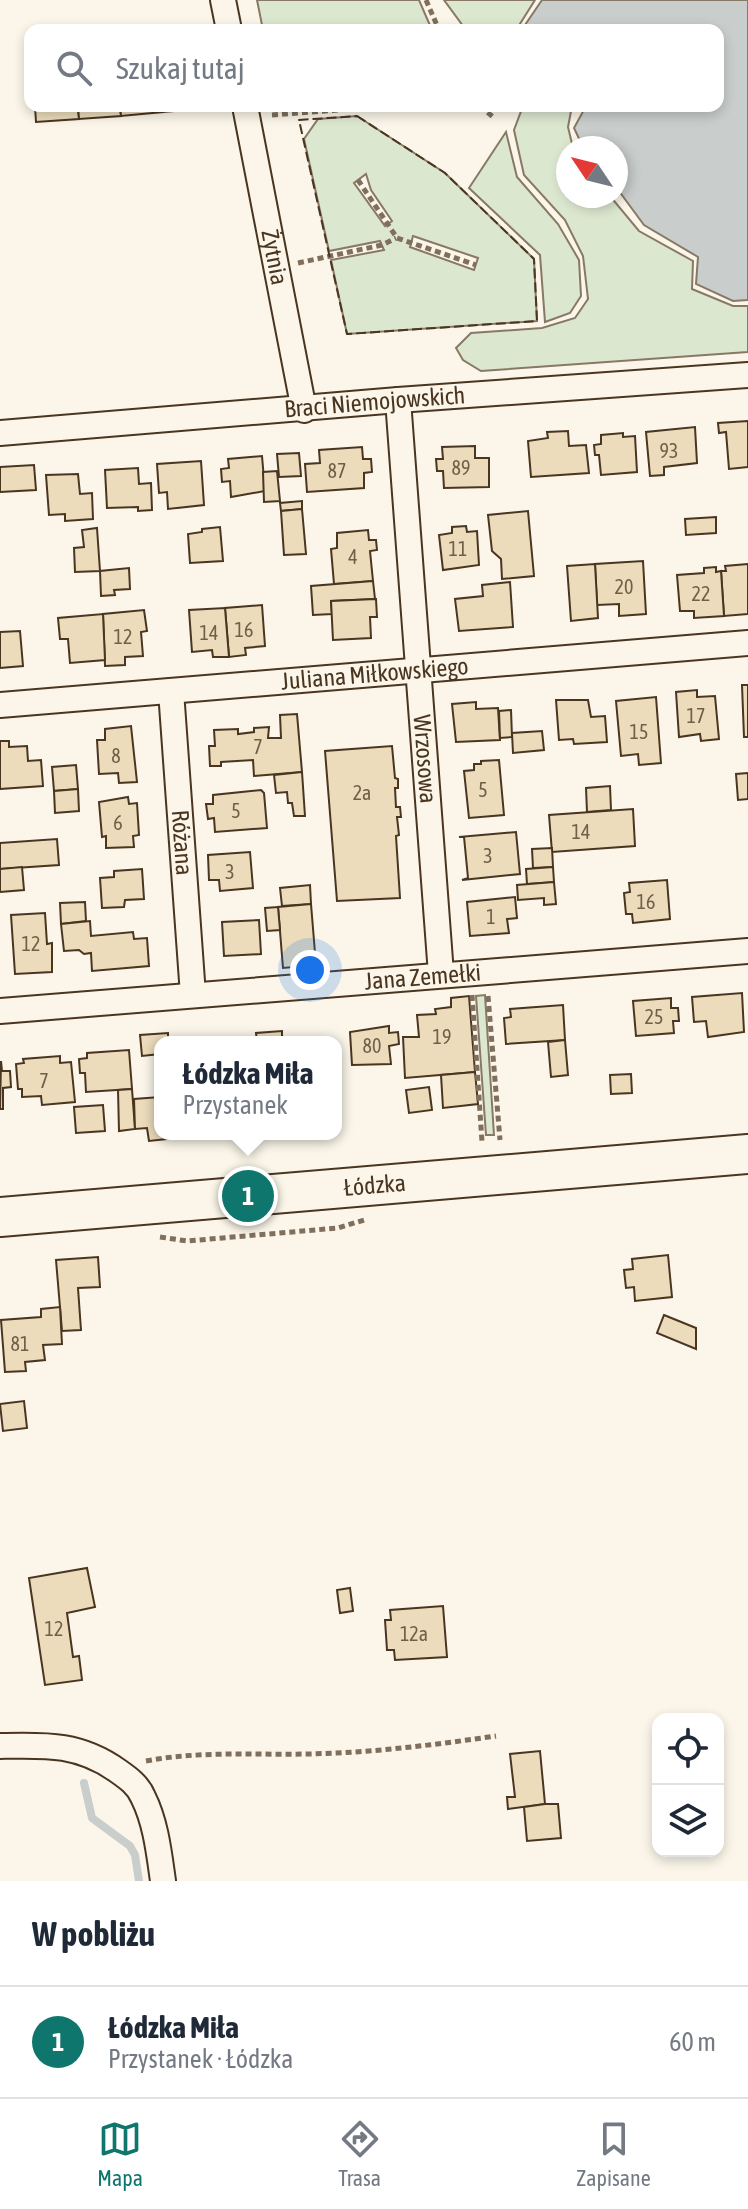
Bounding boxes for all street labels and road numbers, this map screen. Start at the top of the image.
street label: Żytnia [256,227,293,287]
street label: Braci Niemojowskich [283,381,466,422]
street label: Juliana Miłkowskiego [280,652,469,695]
street label: Wrzosowa [409,714,442,804]
street label: Różana [167,809,198,876]
street label: Jana Zemełki [363,958,482,995]
street label: Łódzka [342,1169,407,1201]

